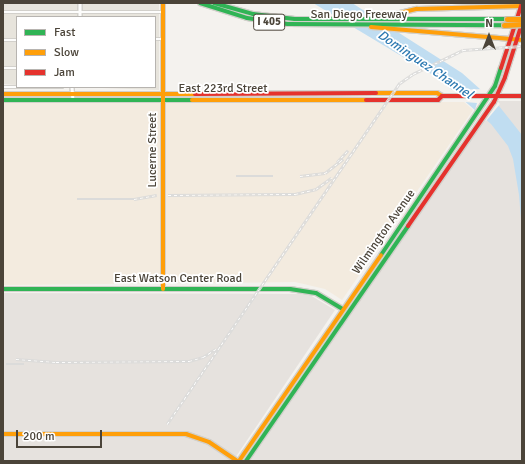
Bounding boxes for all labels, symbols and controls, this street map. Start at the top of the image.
street label: San Diego Freeway [311,8,407,22]
road number: I 405 [253,13,285,31]
legend [16,16,156,88]
north arrow [469,16,509,56]
text: N [485,17,493,30]
text: Fast [54,25,75,40]
water label: Dominguez Channel [375,27,475,103]
text: Slow [54,45,79,60]
text: Jam [54,65,75,80]
street label: East 223rd Street [179,82,267,96]
street label: Lucerne Street [146,113,160,187]
street label: Wilmington Avenue [350,187,418,277]
street label: East Watson Center Road [114,272,242,286]
scale bar [18,422,104,448]
text: 200 m [23,429,55,444]

